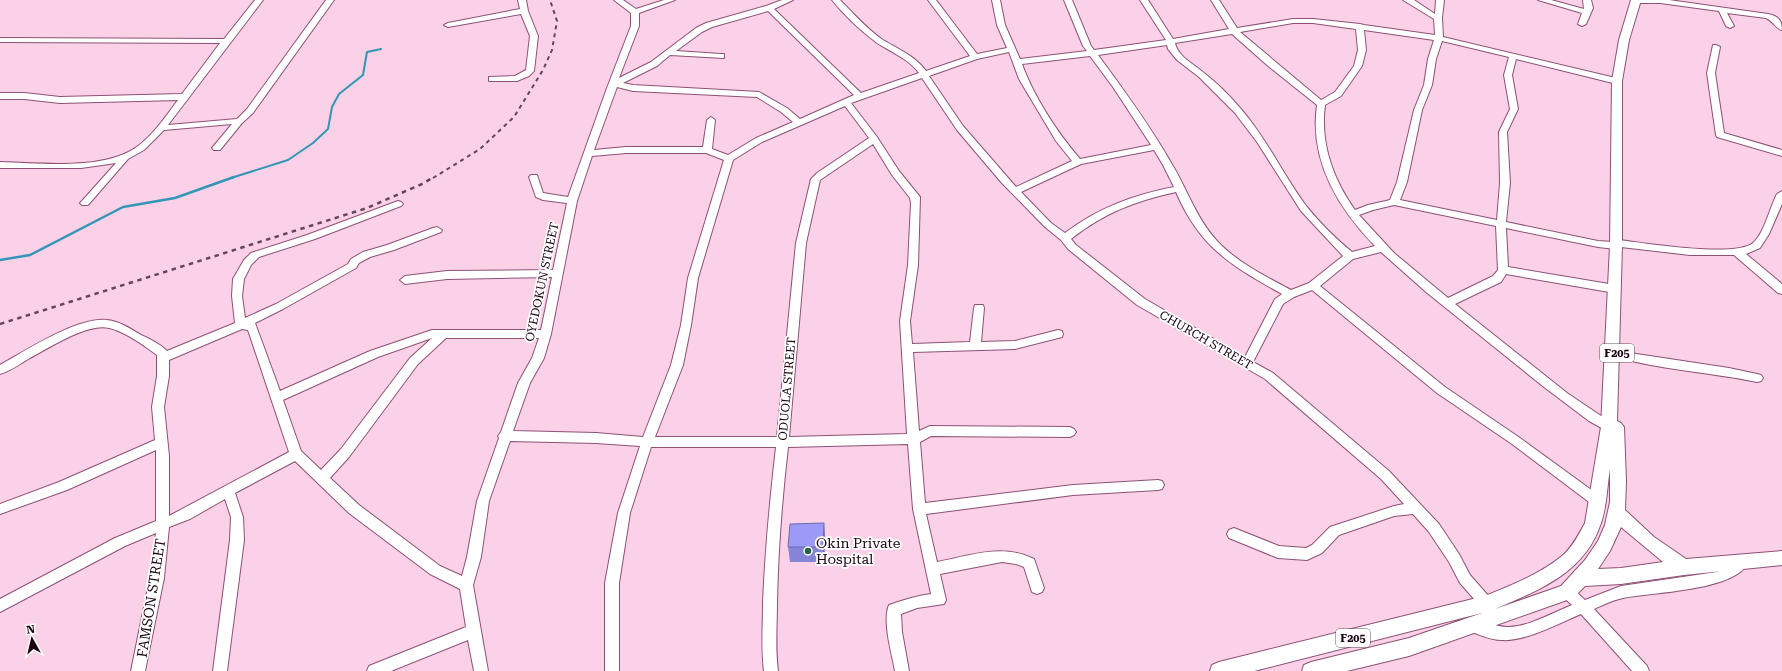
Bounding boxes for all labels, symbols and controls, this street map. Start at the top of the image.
street label: OYEDOKUN STREET [523,221,561,343]
street label: CHURCH STREET [1157,308,1255,372]
street label: ODUOLA STREET [776,337,798,441]
road number: F205 [1600,344,1634,362]
place label: Okin Private Hospital [816,535,901,567]
street label: FAMSON STREET [134,537,168,659]
marker: Okin Private Hospital [803,546,813,556]
north arrow [12,619,52,659]
text: N [26,622,36,637]
road number: F205 [1336,629,1370,647]

